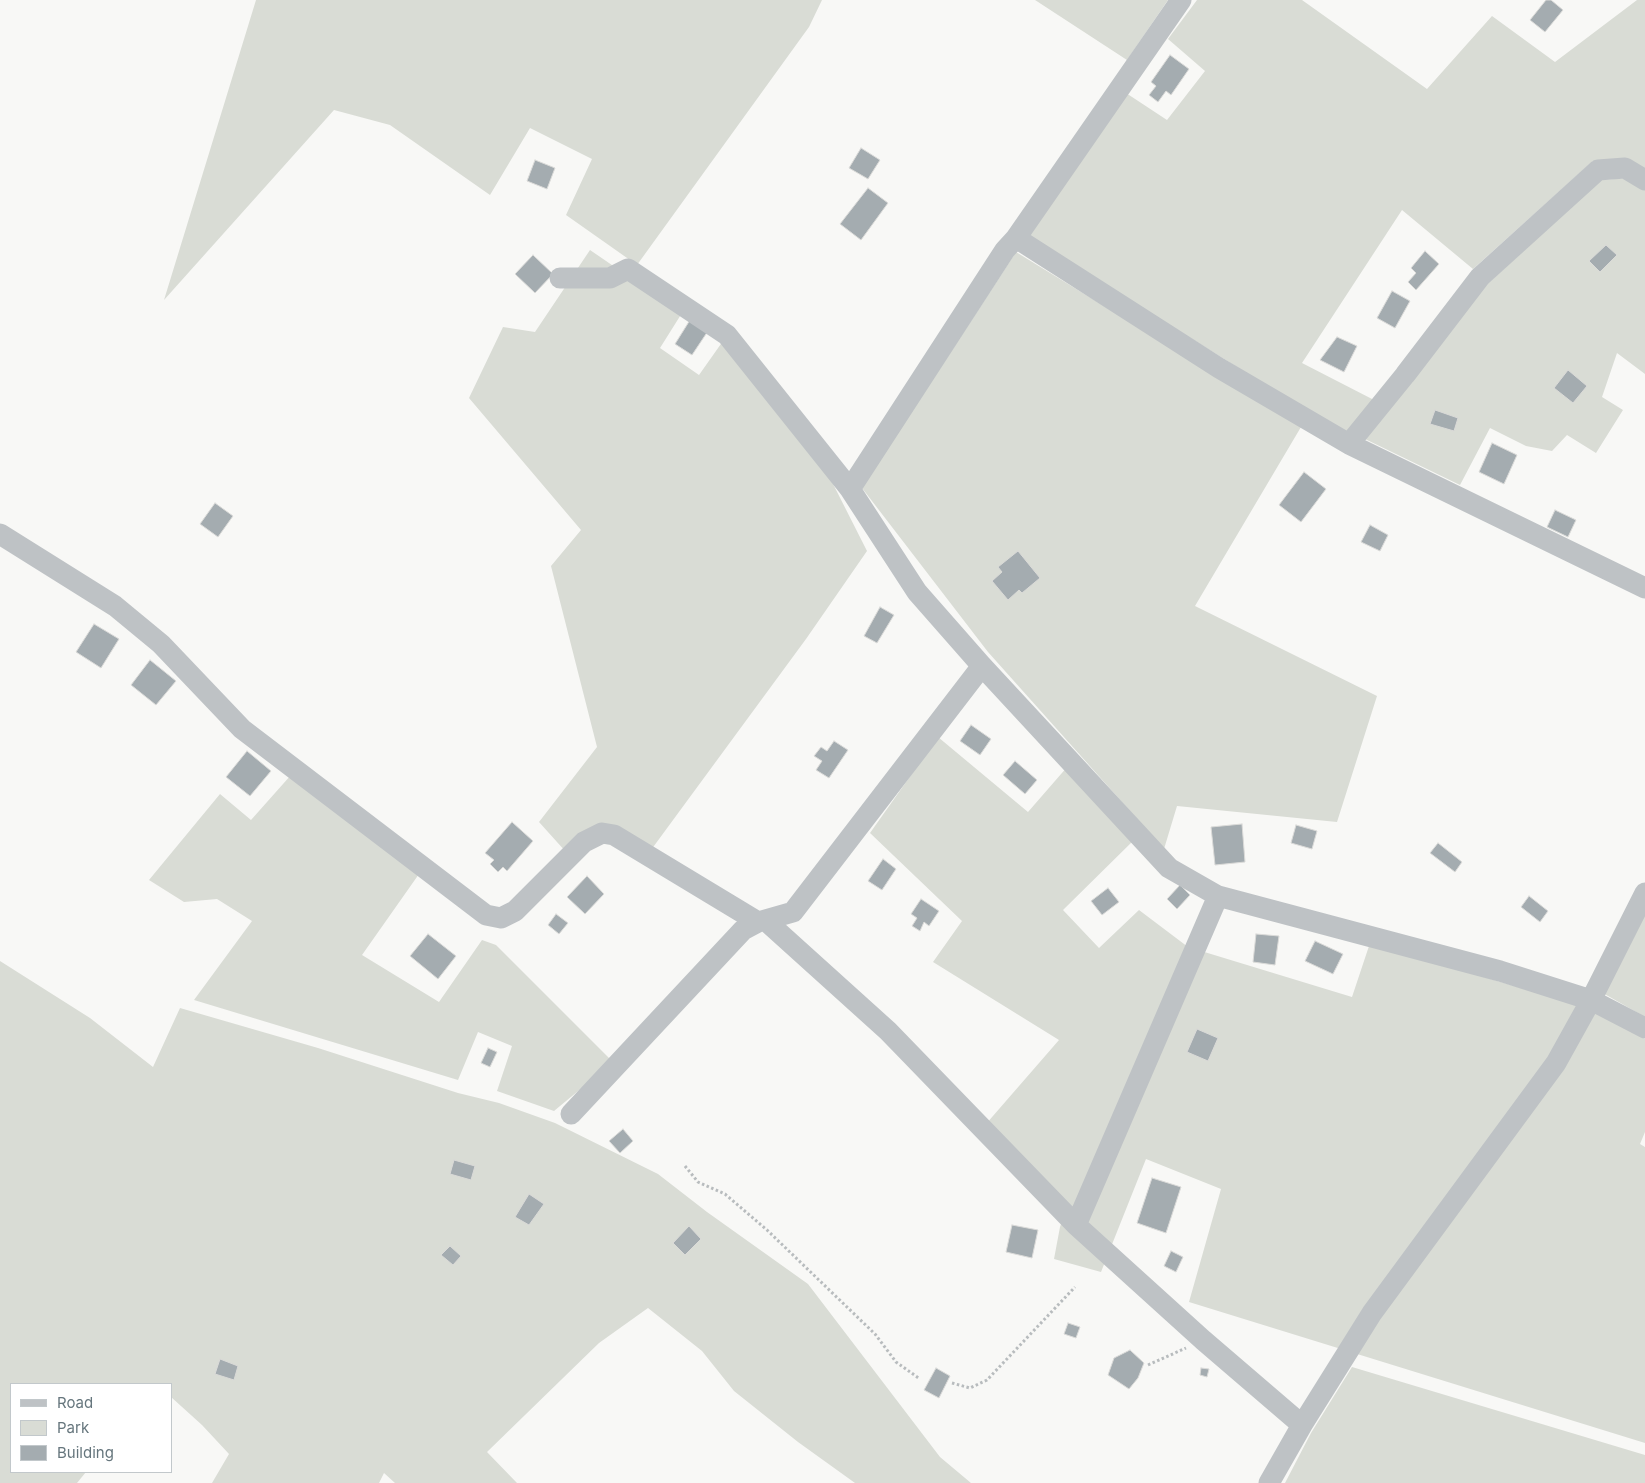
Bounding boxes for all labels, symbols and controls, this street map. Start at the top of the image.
legend [10,1383,172,1473]
text: Road [57,1393,93,1412]
text: Park [57,1418,89,1437]
text: Building [57,1443,114,1462]

